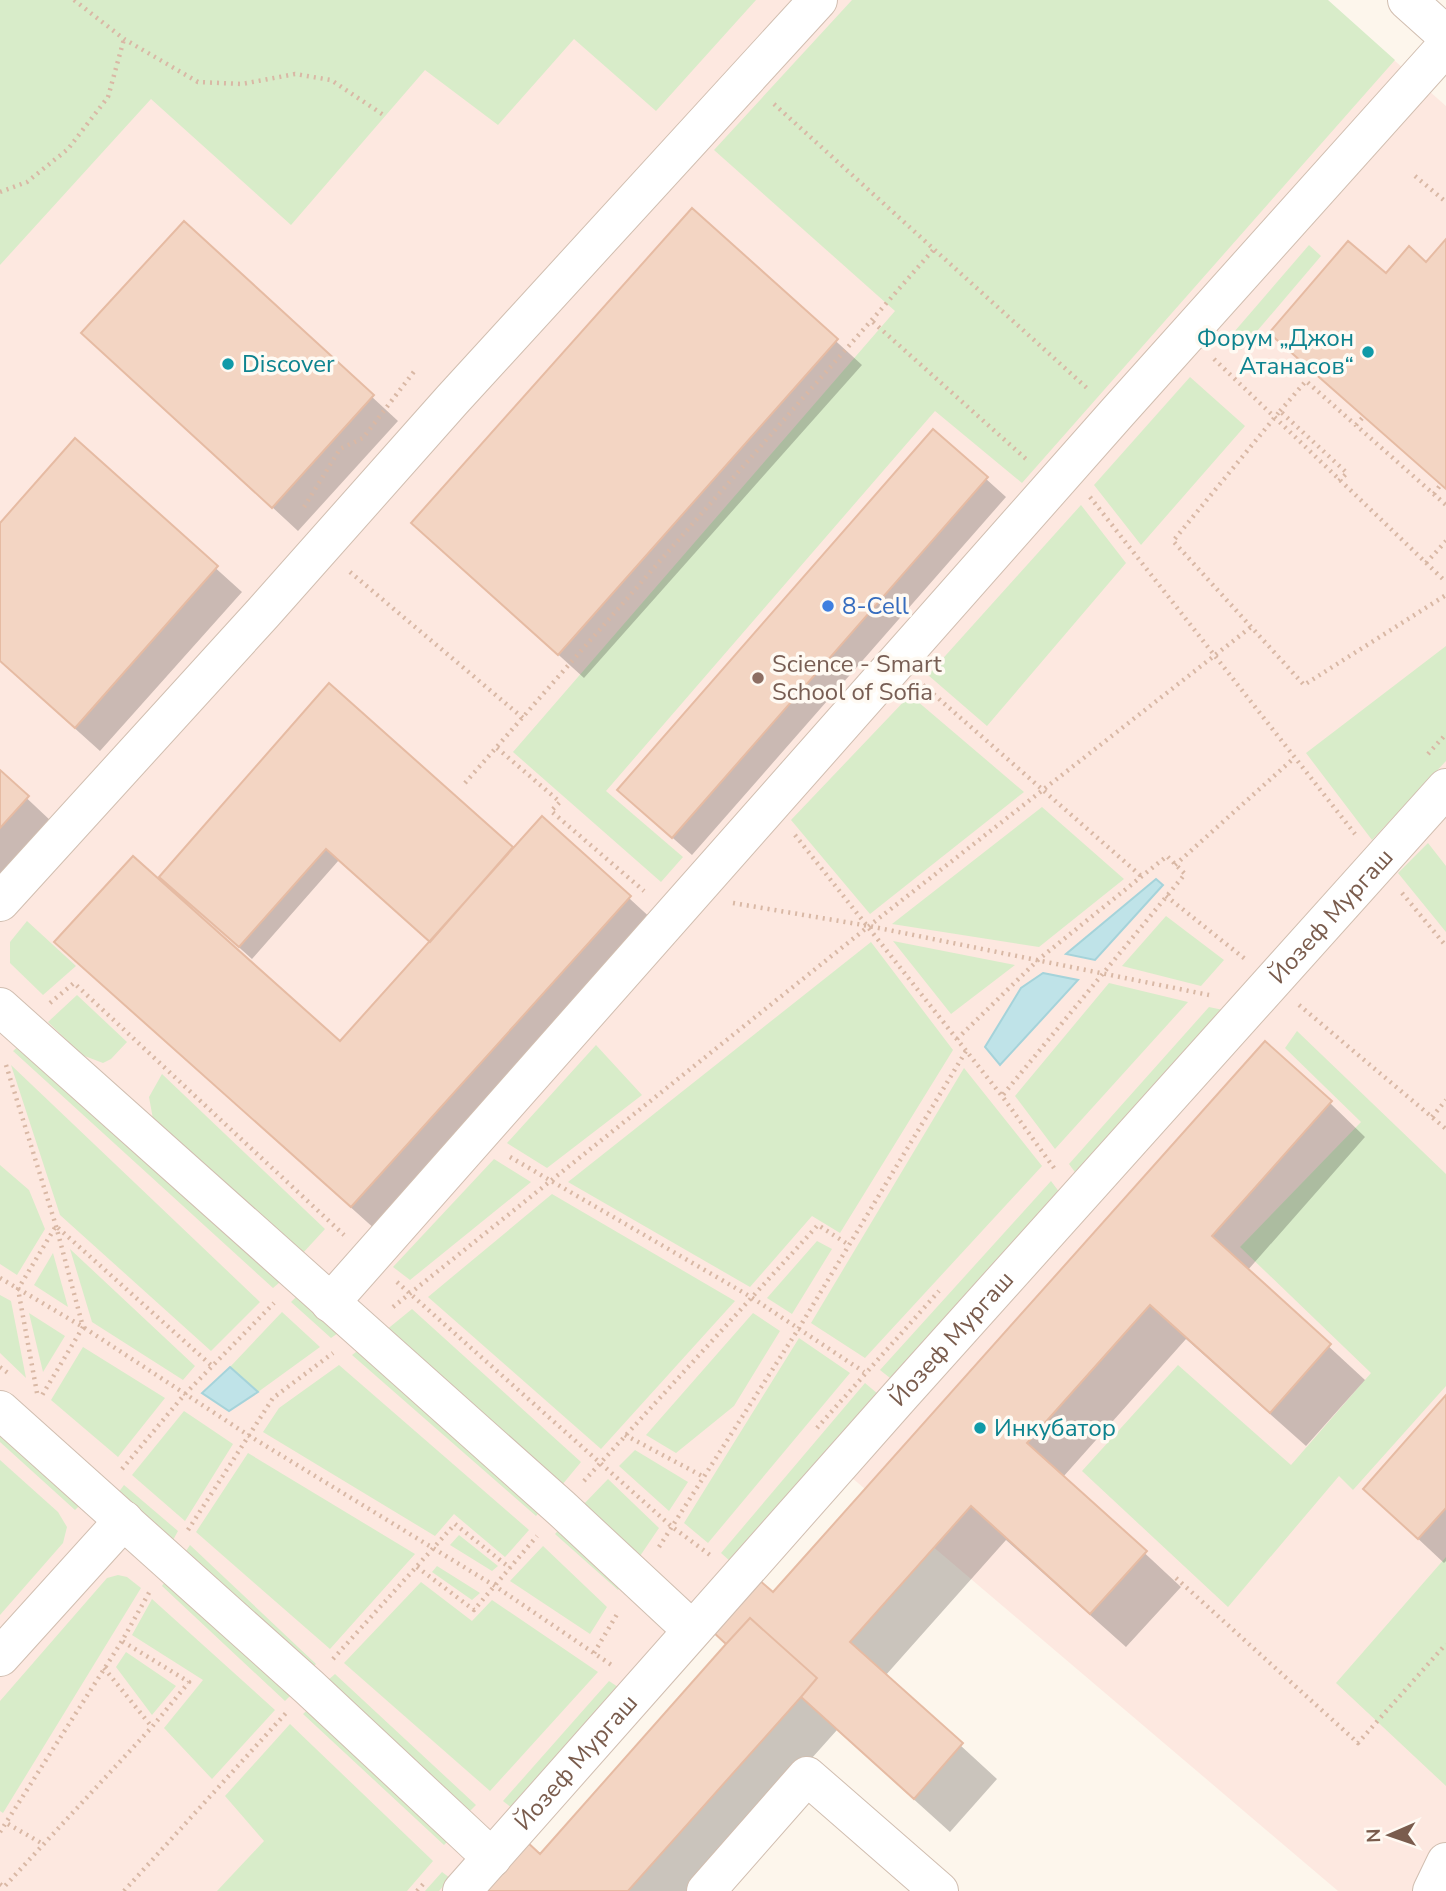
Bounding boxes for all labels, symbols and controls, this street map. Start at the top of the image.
place label: Форум „Джон Атанасов“ [1197,322,1354,382]
marker: Форум „Джон Атанасов“ [1360,344,1376,360]
place label: Discover [242,348,335,380]
marker: Discover [220,356,236,372]
place label: 8-Cell [842,590,909,622]
marker: 8-Cell [820,598,836,614]
place label: Science - Smart School of Sofia [772,648,942,708]
marker: Science - Smart School of Sofia [750,670,766,686]
street label: Йозеф Мургаш [1262,842,1400,991]
street label: Йозеф Мургаш [882,1264,1021,1413]
place label: Инкубатор [994,1412,1116,1444]
marker: Инкубатор [972,1420,988,1436]
street label: Йозеф Мургаш [507,1687,645,1837]
north arrow [1355,1800,1425,1870]
text: N [1361,1828,1387,1843]

